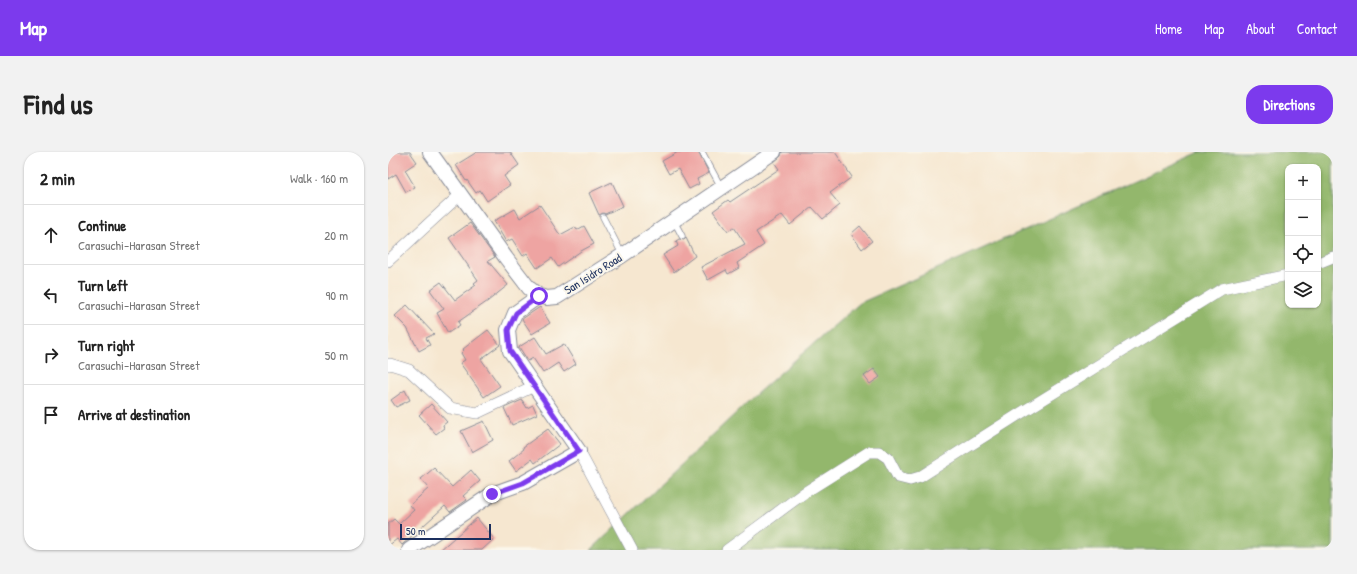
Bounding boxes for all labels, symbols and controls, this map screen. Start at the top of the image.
text: Map [20,15,47,41]
text: Home [1155,19,1182,38]
text: Map [1204,19,1224,38]
text: About [1246,19,1275,38]
text: Contact [1297,19,1337,38]
text: Find us [24,85,93,123]
button: Directions [1246,85,1333,124]
map controls [1285,164,1321,308]
button: + [1285,164,1321,200]
text: 2 min [40,167,75,190]
text: Walk · 160 m [290,169,348,187]
button: − [1285,200,1321,236]
text: Continue [78,215,126,236]
icon: ahead [40,224,62,246]
text: 20 m [324,226,348,244]
text: Carasuchi-Harasan Street [78,236,200,254]
button: locate [1285,236,1321,272]
street label: San Isidro Road [561,249,625,298]
button: layers [1285,272,1321,308]
text: Turn left [78,275,128,296]
icon: left [40,284,62,306]
text: 90 m [326,286,348,304]
route start [530,287,548,305]
text: Carasuchi-Harasan Street [78,296,200,314]
text: Turn right [78,335,134,356]
icon: right [40,344,62,366]
text: 50 m [325,346,348,364]
text: Carasuchi-Harasan Street [78,356,200,374]
icon: arrive [40,404,62,426]
text: Arrive at destination [78,404,190,425]
route end [483,485,501,503]
scale bar [400,522,491,541]
text: 50 m [406,524,426,538]

